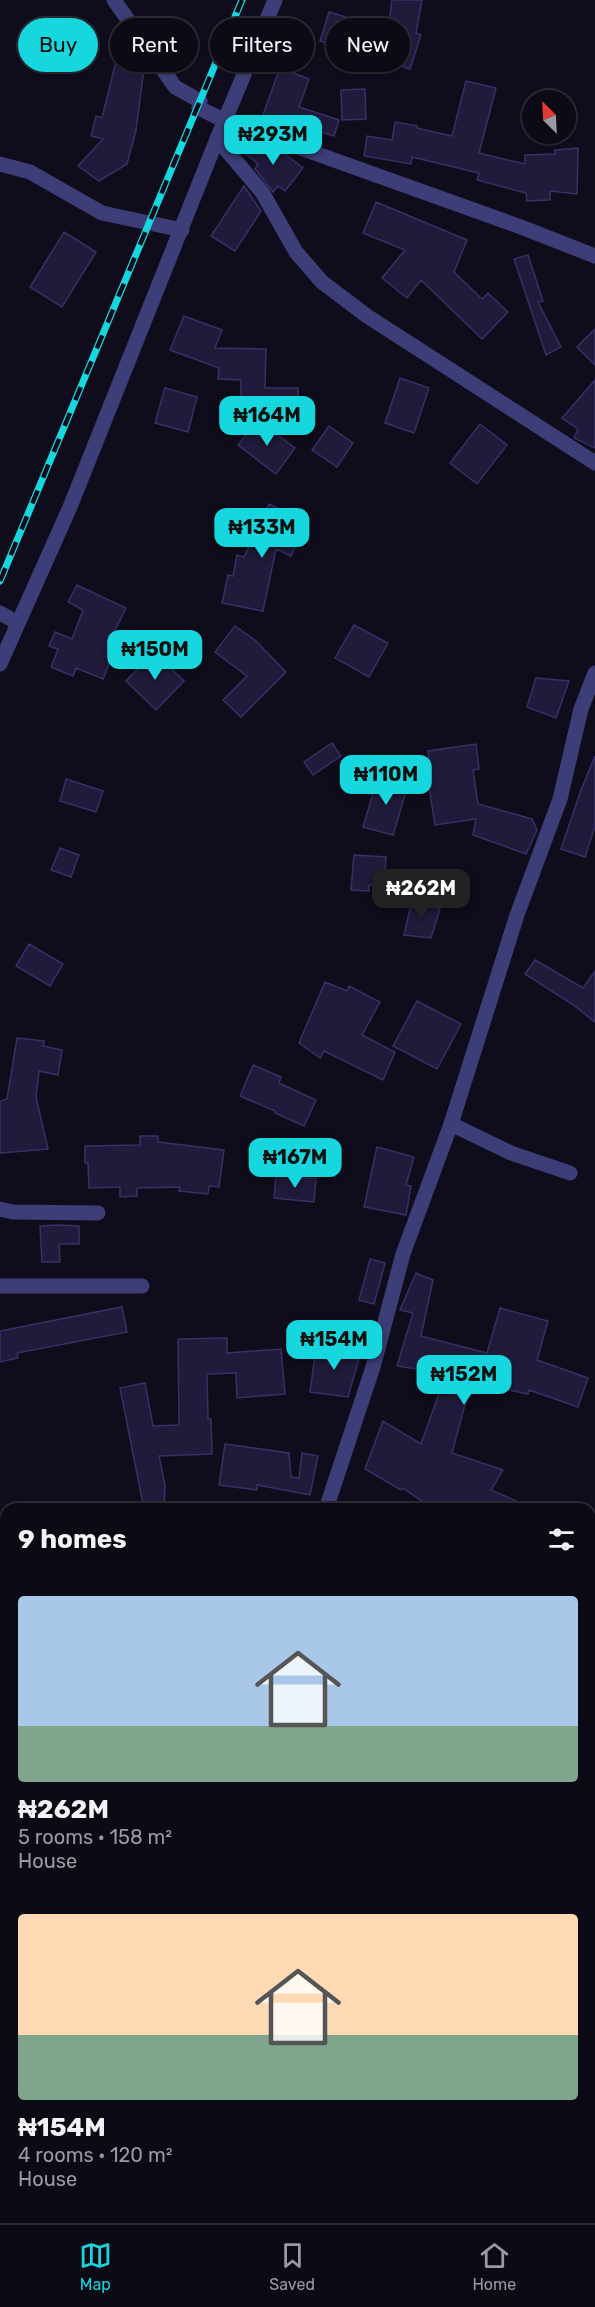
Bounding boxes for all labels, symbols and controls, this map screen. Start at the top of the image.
chip: Buy [18,18,98,72]
chip: Rent [110,18,198,72]
chip: Filters [210,18,314,72]
chip: New [326,18,410,72]
north arrow [522,90,576,144]
map controls [522,90,576,144]
pin: ₦293M [231,115,315,166]
text: ₦293M [238,122,308,146]
pin: ₦164M [225,396,309,447]
text: ₦164M [233,403,301,427]
pin: ₦133M [220,508,304,559]
text: ₦133M [228,515,296,539]
pin: ₦150M [113,630,197,681]
text: ₦150M [121,637,189,661]
pin: ₦110M [344,755,428,806]
text: ₦110M [354,762,418,786]
pin: ₦262M [379,869,463,920]
text: ₦262M [386,876,456,900]
pin: ₦167M [253,1138,337,1189]
text: ₦167M [263,1145,327,1169]
pin: ₦154M [292,1320,376,1371]
text: ₦154M [300,1327,368,1351]
pin: ₦152M [422,1355,506,1406]
text: ₦152M [431,1362,497,1386]
icon: filters [545,1523,578,1556]
text: 9 homes [18,1524,127,1555]
icon: home [244,1635,352,1743]
text: ₦262M [18,1794,109,1825]
text: 5 rooms · 158 m² [18,1825,172,1849]
text: House [18,1849,77,1873]
icon: home [244,1953,352,2061]
text: ₦154M [18,2112,106,2143]
text: 4 rooms · 120 m² [18,2143,173,2167]
text: House [18,2167,77,2191]
tab: Map [79,2239,112,2294]
tab: Saved [269,2239,315,2294]
tab: Home [472,2239,516,2294]

